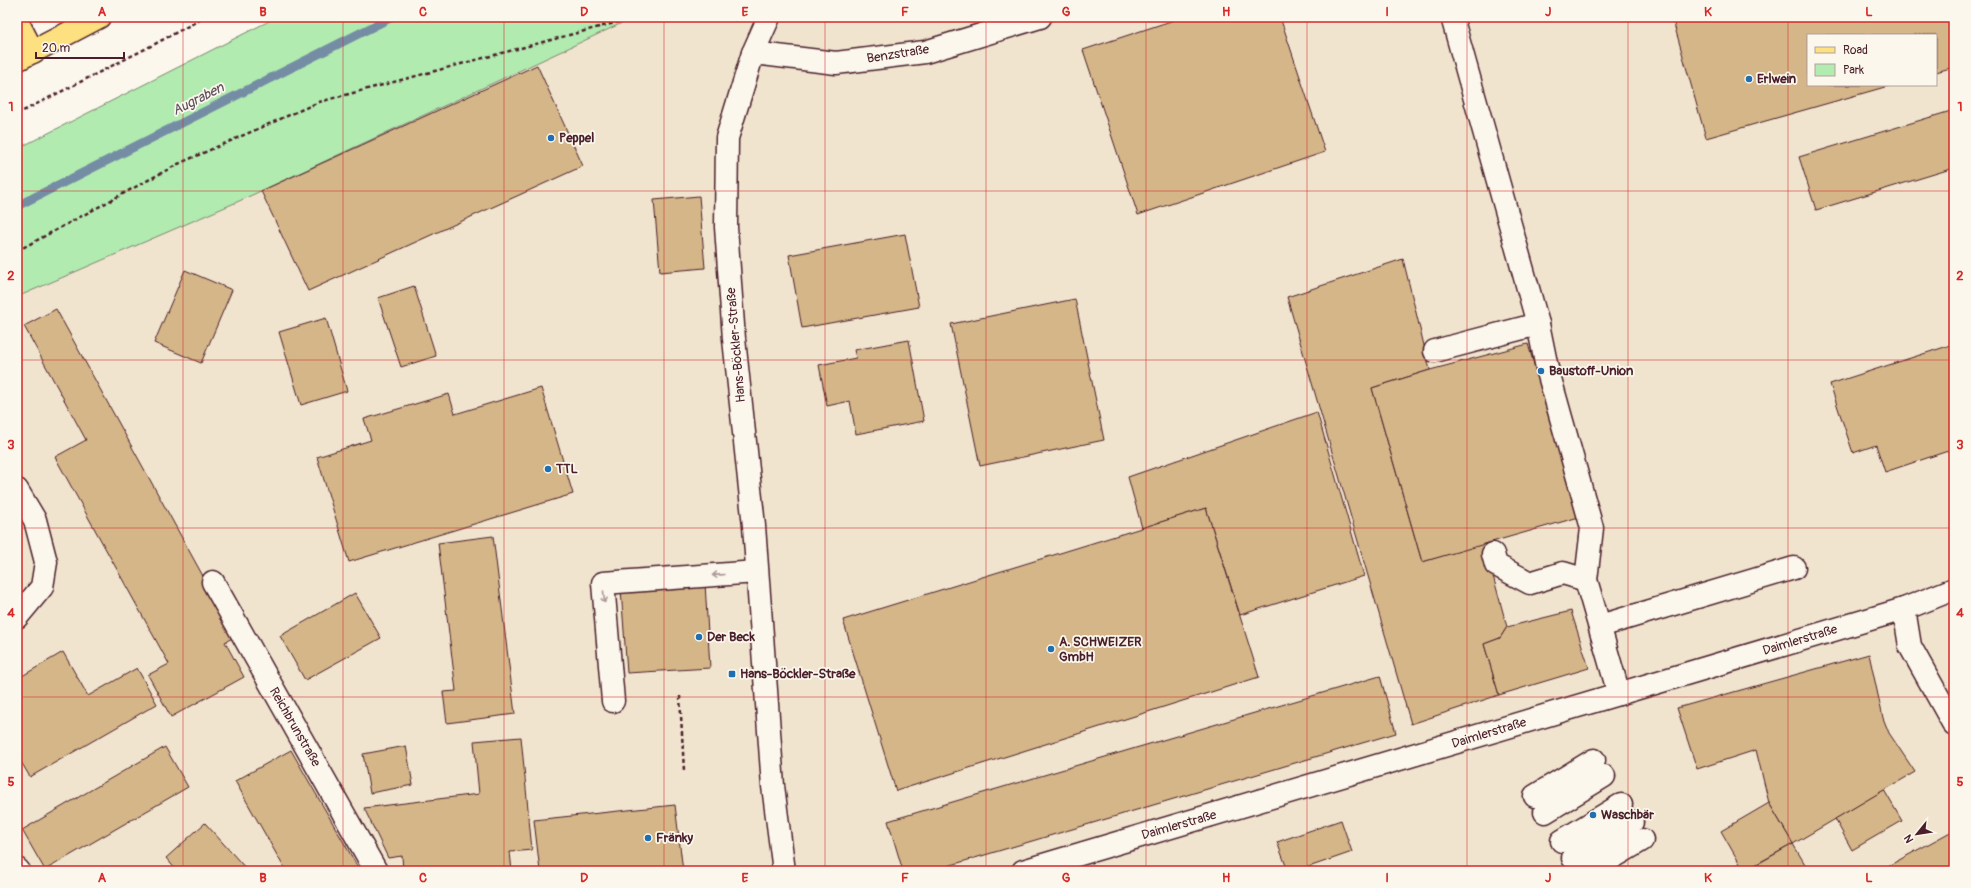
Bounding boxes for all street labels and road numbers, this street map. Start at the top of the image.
street label: Benzstraße [866,41,931,67]
street label: Hans-Böckler-Straße [723,286,749,403]
street label: Daimlerstraße [1761,621,1840,659]
street label: Reichbrunstraße [266,685,324,770]
street label: Daimlerstraße [1450,714,1529,752]
street label: Daimlerstraße [1140,807,1219,843]

